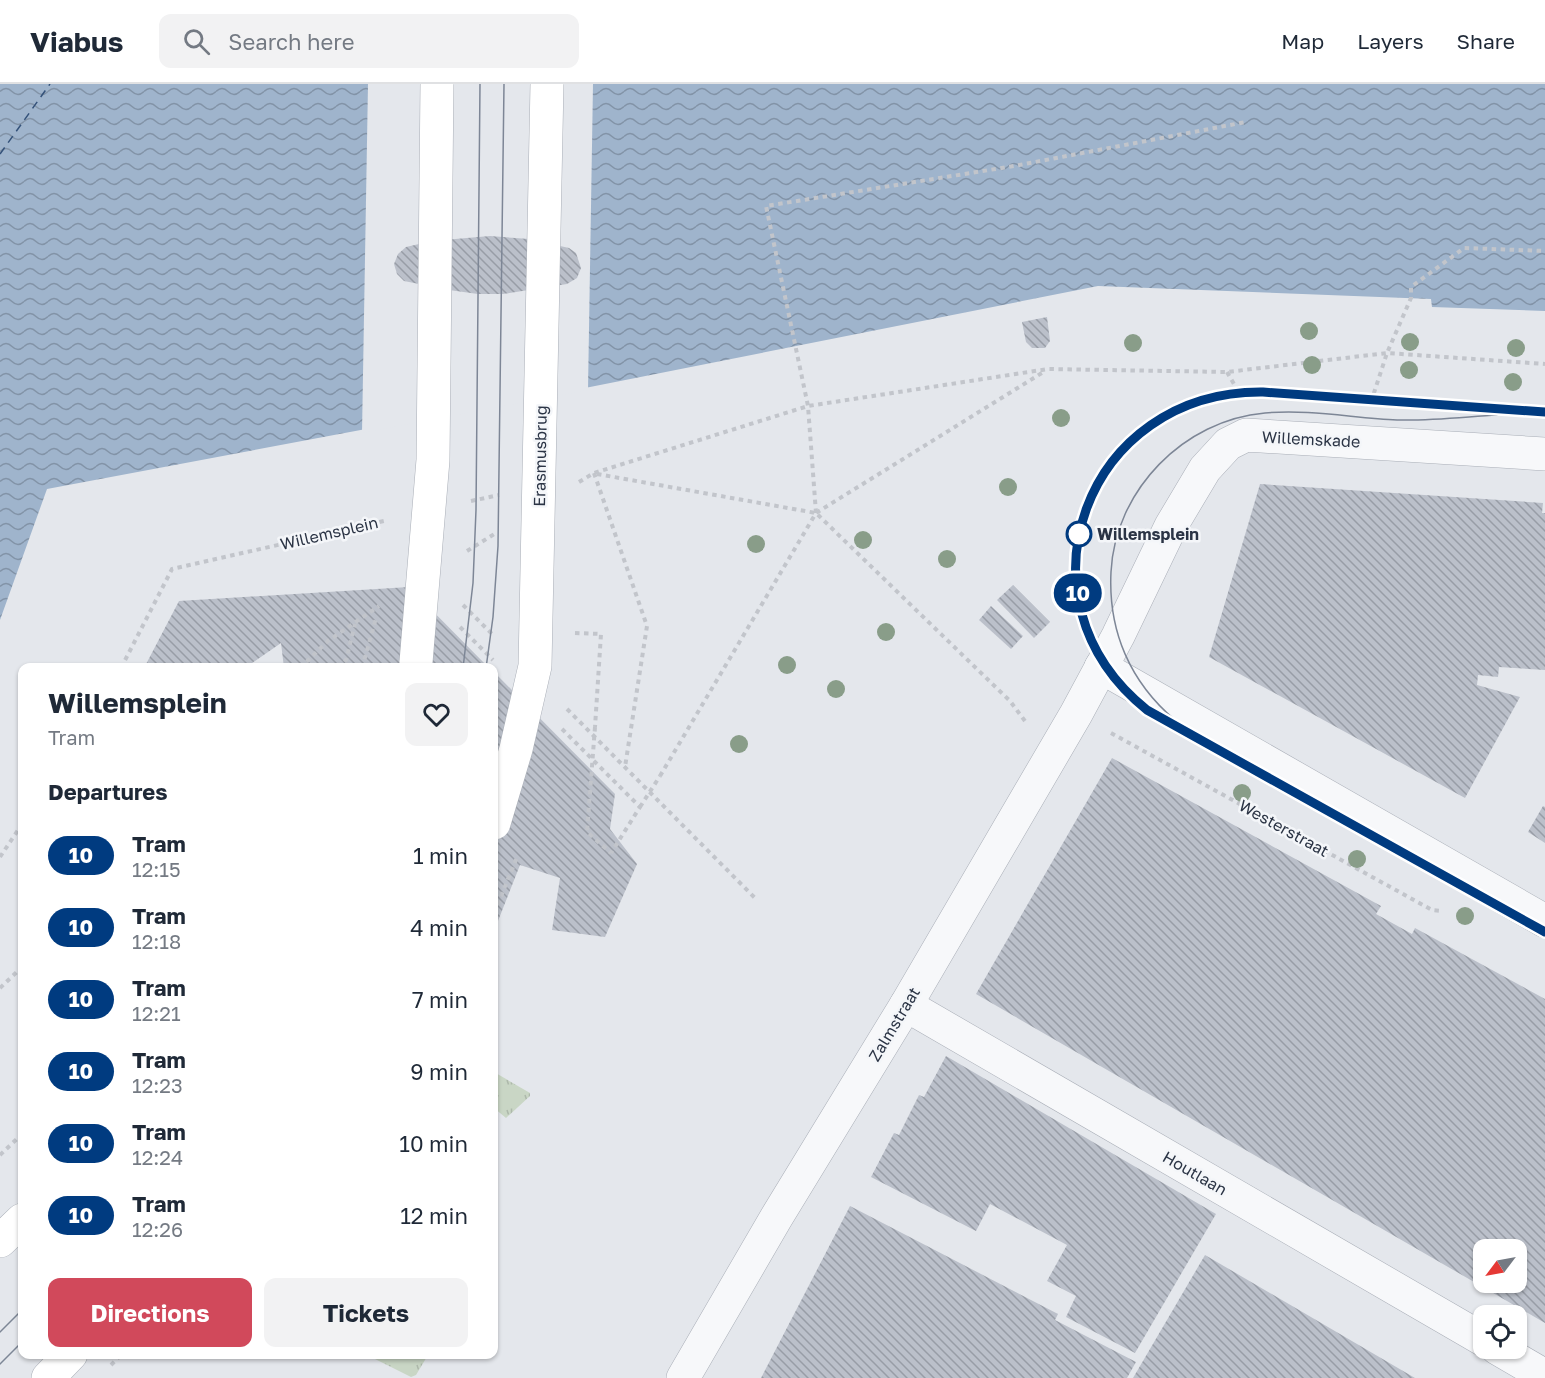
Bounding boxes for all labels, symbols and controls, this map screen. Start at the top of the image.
search box [159,14,579,68]
text: Viabus [30,25,123,58]
icon: search [180,25,213,58]
text: Search here [228,28,354,55]
text: Map [1281,28,1324,54]
text: Layers [1357,28,1424,54]
text: Share [1457,28,1515,54]
street label: Erasmusbrug [529,405,551,507]
street label: Willemskade [1261,426,1361,452]
street label: Willemsplein [278,512,380,554]
marker: Willemsplein [1066,521,1092,547]
place label: Willemsplein [1097,524,1199,544]
line badge: 10 [1051,574,1105,612]
text: 10 [1066,580,1090,606]
button: heart [405,683,468,746]
text: Willemsplein [48,686,227,719]
text: Tram [48,725,95,749]
text: Departures [48,778,167,805]
street label: Westerstraat [1236,795,1332,861]
text: Tram [132,830,186,857]
text: 10 [69,842,93,868]
text: 1 min [413,842,468,869]
text: 12:15 [132,857,181,881]
text: Tram [132,902,186,929]
text: 10 [69,914,93,940]
text: 4 min [410,914,468,941]
text: 12:18 [132,929,181,953]
text: Tram [132,974,186,1001]
street label: Zalmstraat [864,983,924,1065]
text: 10 [69,986,93,1012]
text: 7 min [412,986,468,1013]
text: 12:21 [132,1001,181,1025]
text: Tram [132,1046,186,1073]
text: 10 [69,1058,93,1084]
text: 9 min [410,1058,468,1085]
text: 12:23 [132,1073,183,1097]
text: Tram [132,1118,186,1145]
text: 10 [69,1130,93,1156]
text: 10 min [399,1130,468,1157]
text: 12:24 [132,1145,183,1169]
street label: Houtlaan [1159,1147,1231,1199]
text: Tram [132,1190,186,1217]
text: 10 [69,1202,93,1228]
text: 12 min [400,1202,468,1229]
text: 12:26 [132,1217,183,1241]
north arrow [1473,1239,1527,1293]
map controls [1473,1239,1527,1359]
button: Directions [48,1278,252,1347]
button: Tickets [264,1278,468,1347]
button: locate [1473,1305,1527,1359]

